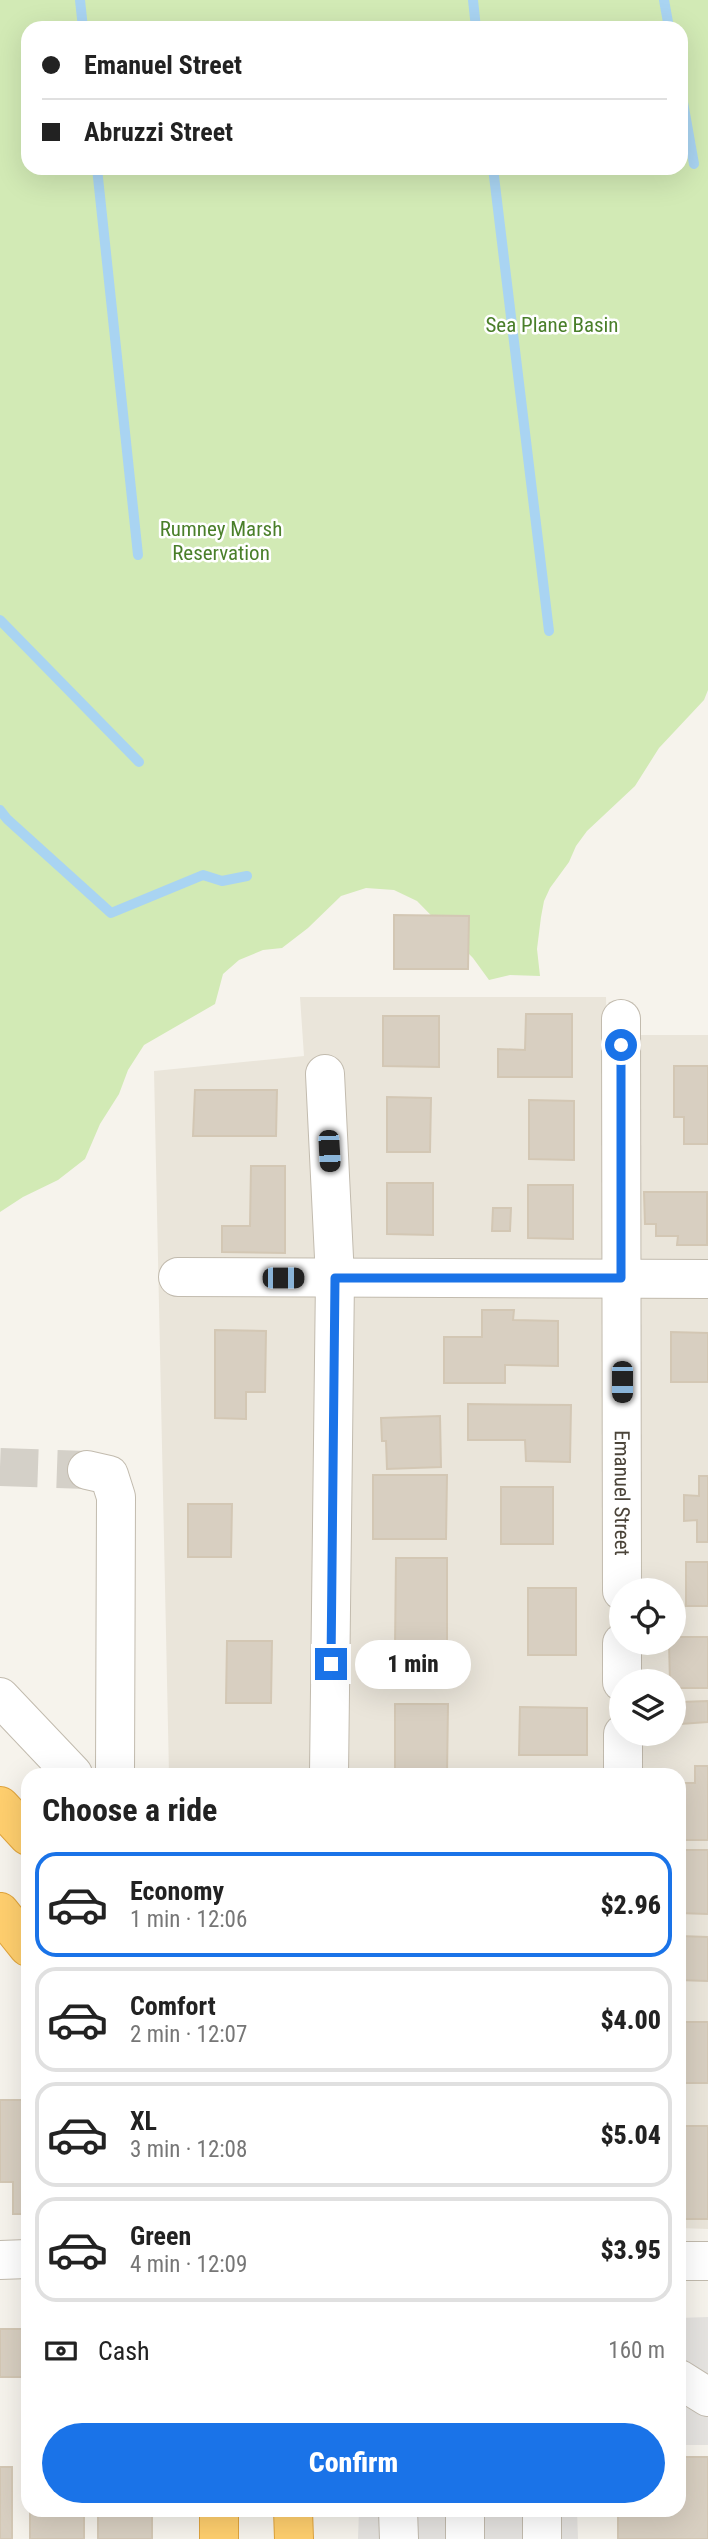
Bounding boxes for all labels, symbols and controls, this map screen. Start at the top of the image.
text: Emanuel Street [84,50,242,80]
text: Abruzzi Street [84,117,233,147]
park label: Sea Plane Basin [485,313,619,337]
park label: Rumney Marsh Reservation [160,517,282,565]
route start [605,1029,637,1061]
car [318,1129,341,1173]
car [263,1268,305,1289]
car [612,1361,633,1403]
street label: Emanuel Street [610,1430,634,1556]
map controls [609,1578,686,1746]
button: locate [609,1578,686,1655]
callout: 1 min [356,1640,471,1688]
route end [315,1648,347,1680]
text: 1 min [387,1651,439,1678]
button: layers [609,1669,686,1746]
text: Choose a ride [42,1791,217,1829]
icon: car [46,1873,109,1936]
text: Economy [130,1876,224,1906]
text: $2.96 [600,1890,661,1920]
text: 1 min · 12:06 [130,1906,247,1933]
icon: car [46,1988,109,2051]
text: Comfort [130,1991,216,2021]
text: $4.00 [600,2005,661,2035]
text: 2 min · 12:07 [130,2021,247,2048]
icon: car [46,2103,109,2166]
text: XL [130,2106,157,2136]
text: $5.04 [600,2120,661,2150]
text: 3 min · 12:08 [130,2136,247,2163]
icon: car [46,2218,109,2281]
text: Green [130,2221,191,2251]
text: $3.95 [600,2235,661,2265]
text: 4 min · 12:09 [130,2251,247,2278]
icon: cash [42,2332,80,2370]
text: Cash [98,2336,150,2366]
text: 160 m [608,2337,665,2364]
button: Confirm [42,2423,665,2503]

